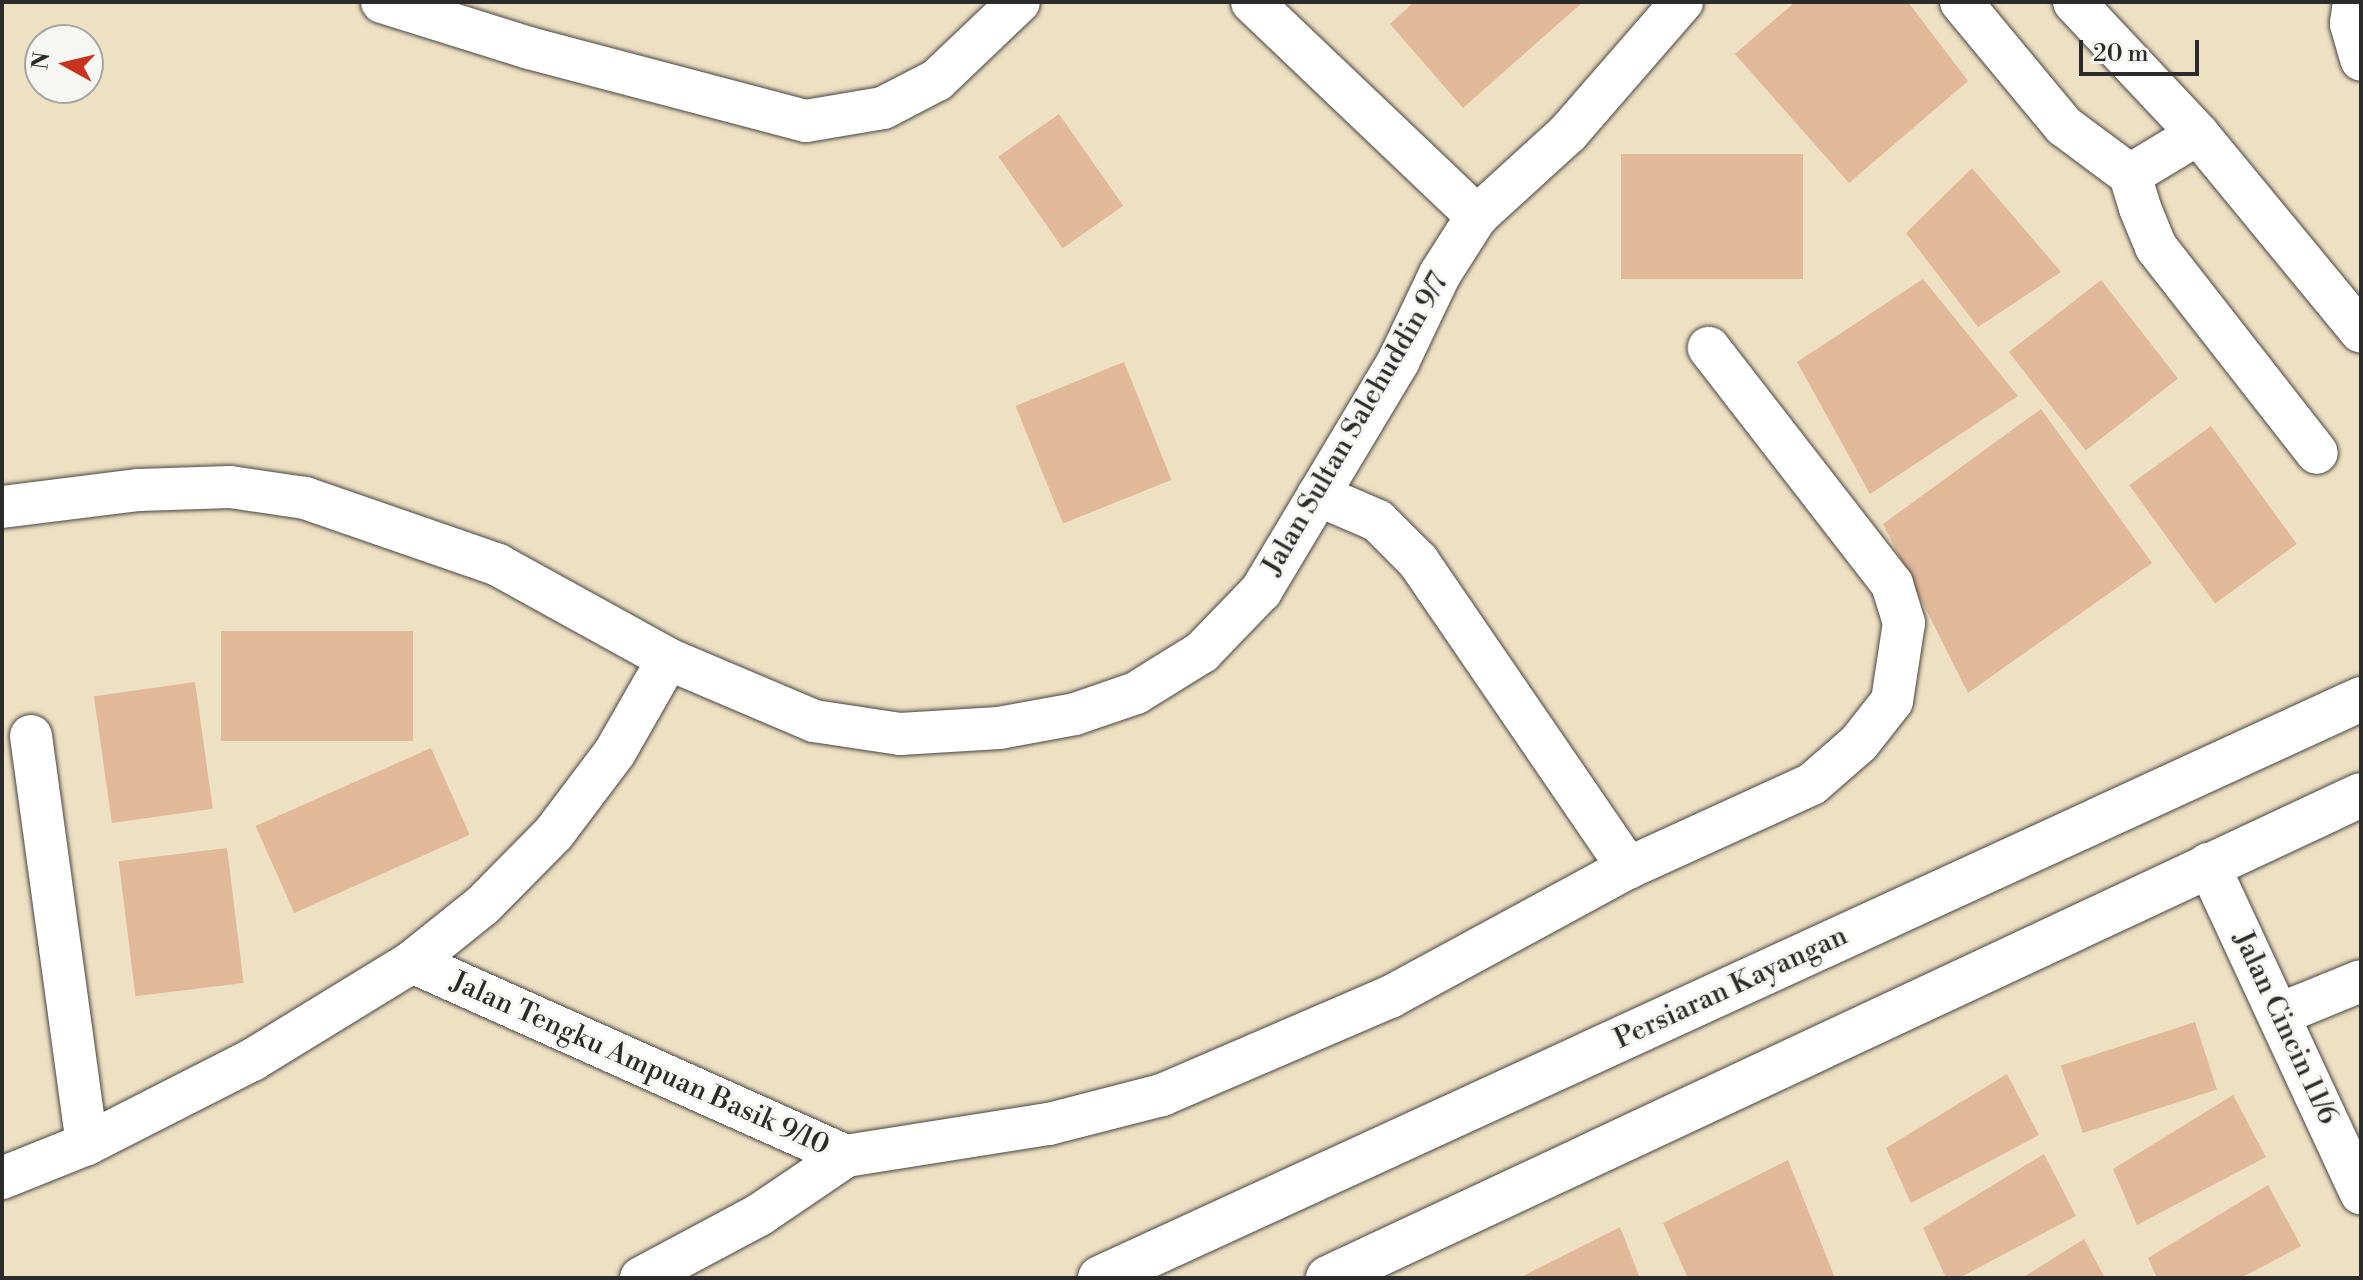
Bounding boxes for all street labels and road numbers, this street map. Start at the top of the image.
street label: Jalan Sultan Salehuddin 9/7 [1256,267,1456,581]
street label: Persiaran Kayangan [1609,919,1853,1057]
street label: Jalan Cincin 11/6 [2226,926,2344,1130]
street label: Jalan Tengku Ampuan Basik 9/10 [446,965,834,1163]

